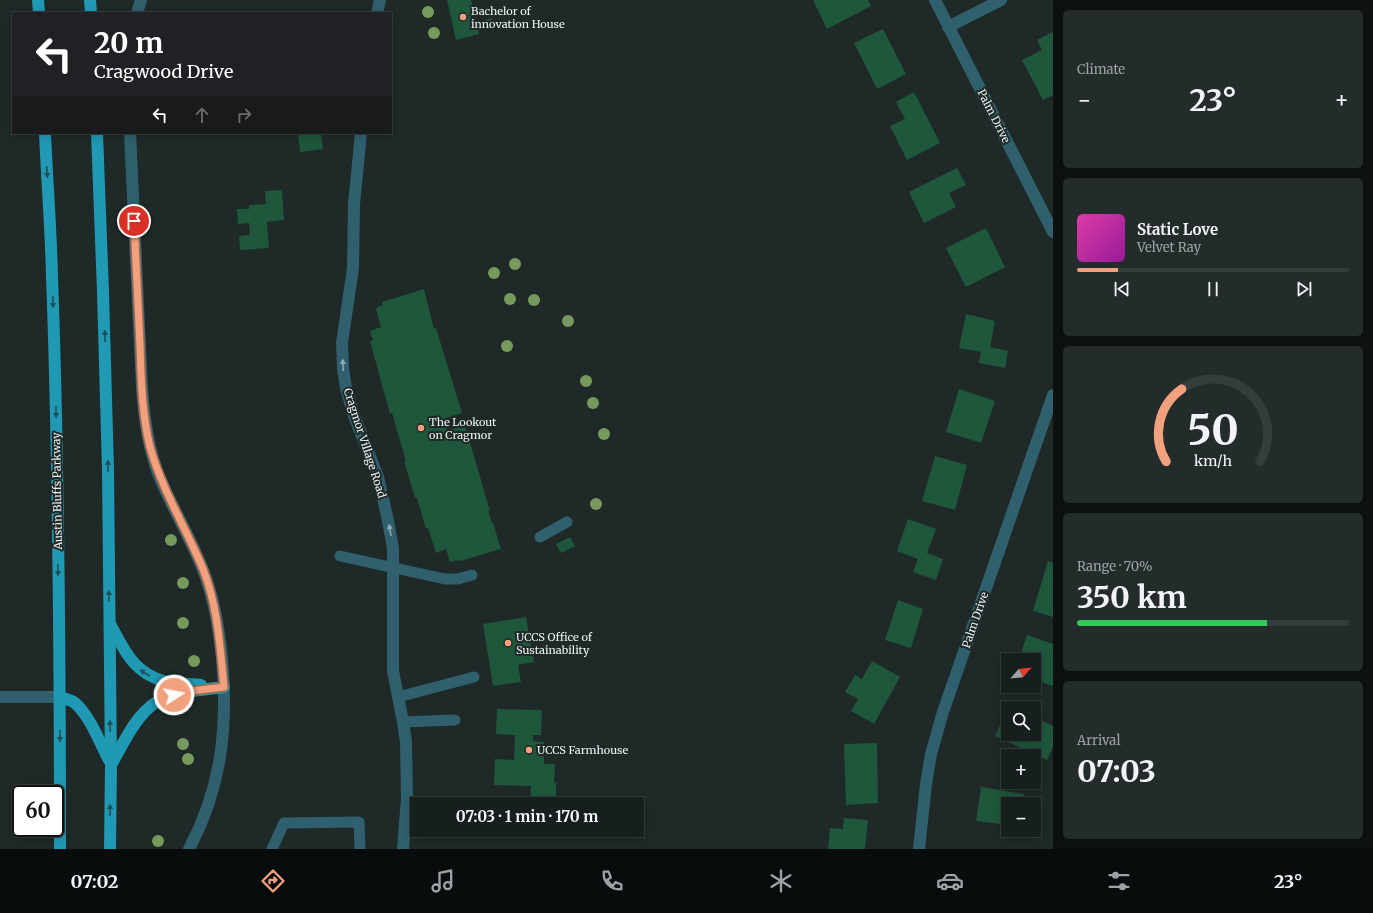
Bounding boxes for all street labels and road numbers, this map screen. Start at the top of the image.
street label: Palm Drive [975,87,1014,145]
street label: Cragmor Village Road [341,386,389,500]
street label: Austin Bluffs Parkway [49,432,65,551]
street label: Palm Drive [959,590,991,650]

